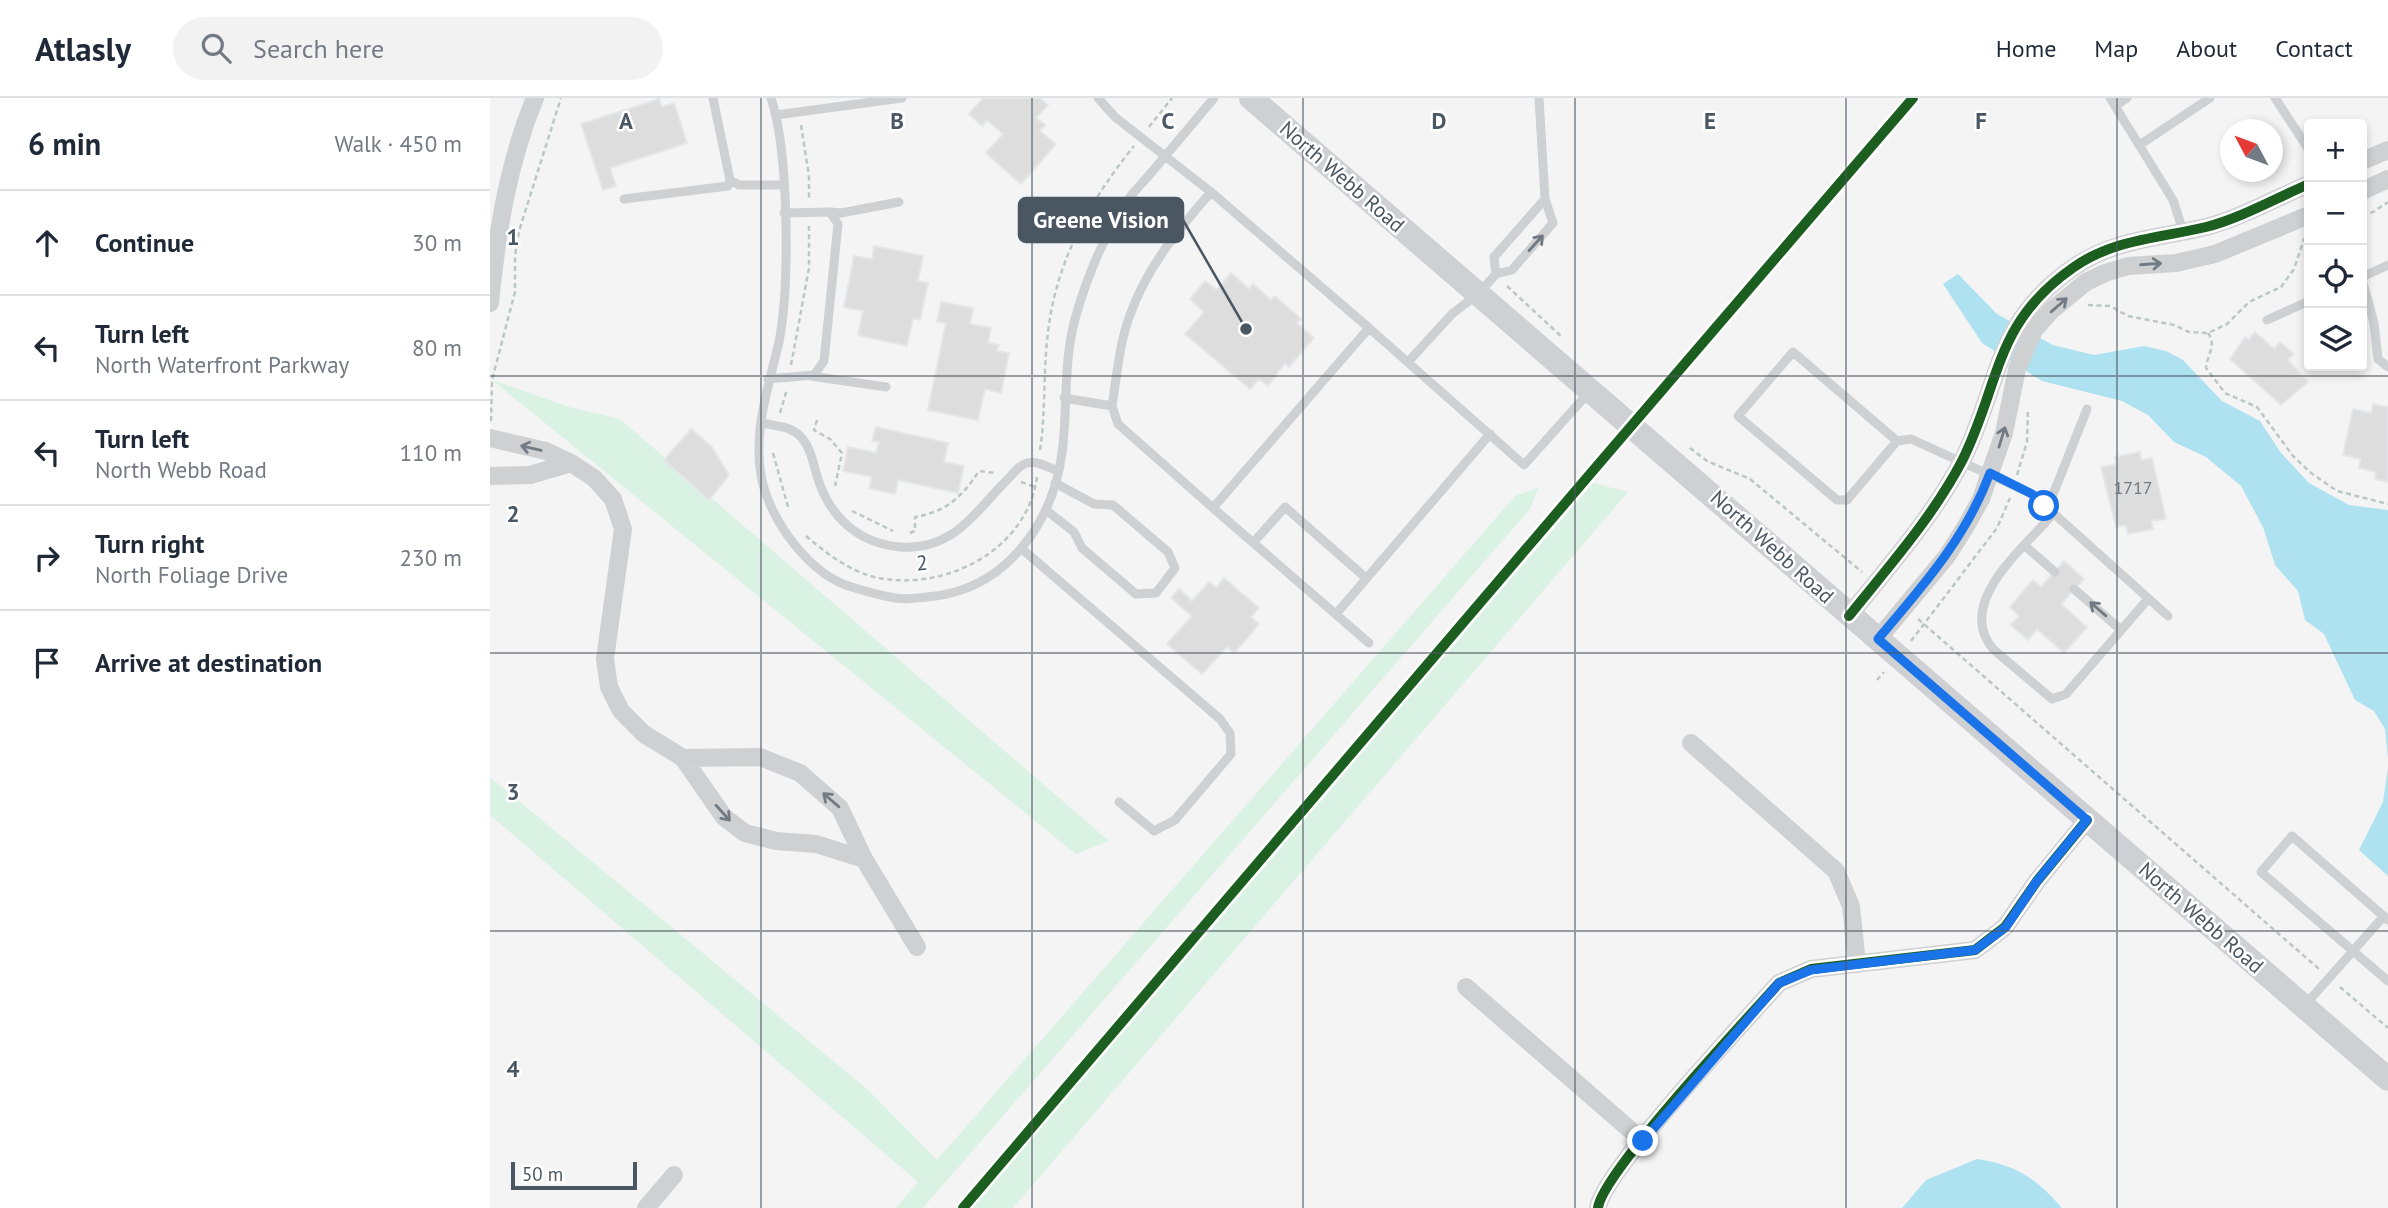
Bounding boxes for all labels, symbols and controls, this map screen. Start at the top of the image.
search box [173,17,663,80]
text: Atlasly [35,27,131,70]
icon: search [197,29,235,67]
text: Search here [253,32,384,65]
text: Home [1996,33,2056,64]
text: Map [2094,33,2138,64]
text: About [2176,33,2237,64]
text: Contact [2275,33,2353,64]
text: A [619,106,633,135]
text: B [890,106,904,135]
text: C [1162,106,1175,135]
text: D [1432,106,1446,135]
text: E [1704,106,1716,135]
text: F [1975,106,1987,135]
street label: North Webb Road [1274,115,1410,238]
north arrow [2220,119,2283,182]
map controls [2304,119,2367,371]
button: + [2304,119,2367,182]
text: 6 min [28,124,101,163]
text: Walk · 450 m [335,129,462,158]
button: − [2304,182,2367,245]
callout: Greene Vision [1019,198,1183,242]
text: Greene Vision [1033,205,1169,234]
text: 1 [506,222,520,251]
icon: ahead [28,224,66,262]
text: Continue [95,226,194,259]
text: 30 m [412,228,462,257]
one-way arrow [1528,234,1544,252]
button: locate [2304,245,2367,308]
one-way arrow [2139,257,2162,270]
one-way arrow [2049,297,2067,313]
button: layers [2304,308,2367,371]
text: Turn left [95,317,189,350]
icon: left [28,329,66,367]
text: 80 m [412,333,462,362]
text: North Waterfront Parkway [95,350,349,379]
text: Turn left [95,422,189,455]
one-way arrow [1996,426,2009,449]
icon: left [28,434,66,472]
text: 110 m [400,438,462,467]
one-way arrow [520,441,543,454]
text: North Webb Road [95,455,267,484]
house number: 1717 [2113,476,2153,499]
street label: North Webb Road [1705,484,1840,609]
route start [2028,490,2059,521]
text: 2 [506,499,520,528]
text: Turn right [95,527,204,560]
icon: right [28,539,66,577]
text: 230 m [400,543,462,572]
street label: 2 [915,549,929,576]
text: North Foliage Drive [95,560,288,589]
one-way arrow [2089,601,2107,617]
icon: arrive [28,644,66,682]
text: Arrive at destination [95,646,322,679]
text: 3 [506,777,520,806]
one-way arrow [822,792,840,808]
one-way arrow [715,804,731,822]
street label: North Webb Road [2133,856,2269,979]
text: 4 [506,1054,520,1083]
route end [1627,1125,1658,1156]
scale bar [511,1159,637,1191]
text: 50 m [522,1162,563,1186]

